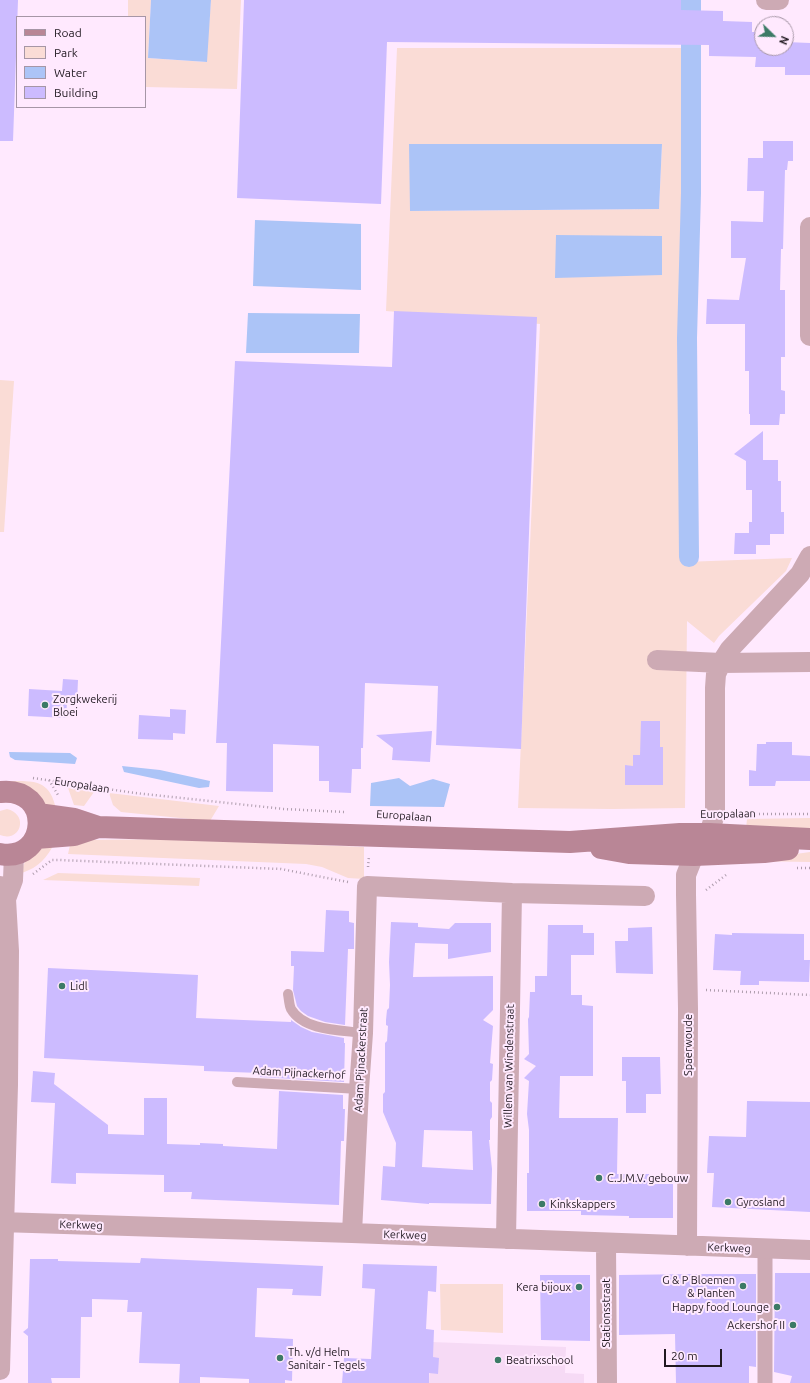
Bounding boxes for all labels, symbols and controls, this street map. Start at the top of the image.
legend [16,16,146,108]
north arrow [754,16,794,56]
text: Road [54,26,82,39]
text: N [777,34,791,46]
text: Park [54,46,78,59]
text: Water [54,66,87,79]
text: Building [54,86,98,99]
place label: Zorgkwekerij Bloei [53,692,117,718]
marker: Zorgkwekerij Bloei [40,700,50,710]
street label: Europalaan [54,774,110,796]
street label: Europalaan [376,807,432,825]
street label: Europalaan [700,807,756,821]
place label: Lidl [70,979,88,993]
marker: Lidl [57,981,67,991]
street label: Willem van Windenstraat [501,1004,517,1128]
street label: Adam Pijnackerstraat [352,1007,370,1113]
street label: Spaerwoude [681,1014,695,1076]
street label: Adam Pijnackerhof [252,1064,346,1082]
place label: C.J.M.V. gebouw [607,1171,688,1185]
marker: C.J.M.V. gebouw [594,1173,604,1183]
place label: Gyrosland [736,1195,785,1209]
place label: Kinkskappers [550,1197,615,1211]
marker: Gyrosland [723,1197,733,1207]
marker: Kinkskappers [537,1199,547,1209]
street label: Kerkweg [59,1218,103,1232]
street label: Kerkweg [383,1228,427,1242]
street label: Kerkweg [707,1241,751,1255]
place label: G & P Bloemen & Planten [662,1273,735,1299]
street label: Stationsstraat [599,1278,613,1348]
place label: Kera bijoux [516,1280,571,1294]
marker: G & P Bloemen & Planten [738,1281,748,1291]
marker: Kera bijoux [574,1282,584,1292]
place label: Happy food Lounge [672,1300,769,1314]
marker: Happy food Lounge [772,1302,782,1312]
place label: Ackershof II [727,1318,785,1332]
marker: Ackershof II [788,1320,798,1330]
scale bar [666,1341,724,1367]
place label: Th. v/d Helm Sanitair - Tegels [288,1345,365,1371]
text: 20 m [671,1349,698,1362]
marker: Th. v/d Helm Sanitair - Tegels [275,1353,285,1363]
place label: Beatrixschool [506,1353,573,1367]
marker: Beatrixschool [493,1355,503,1365]

